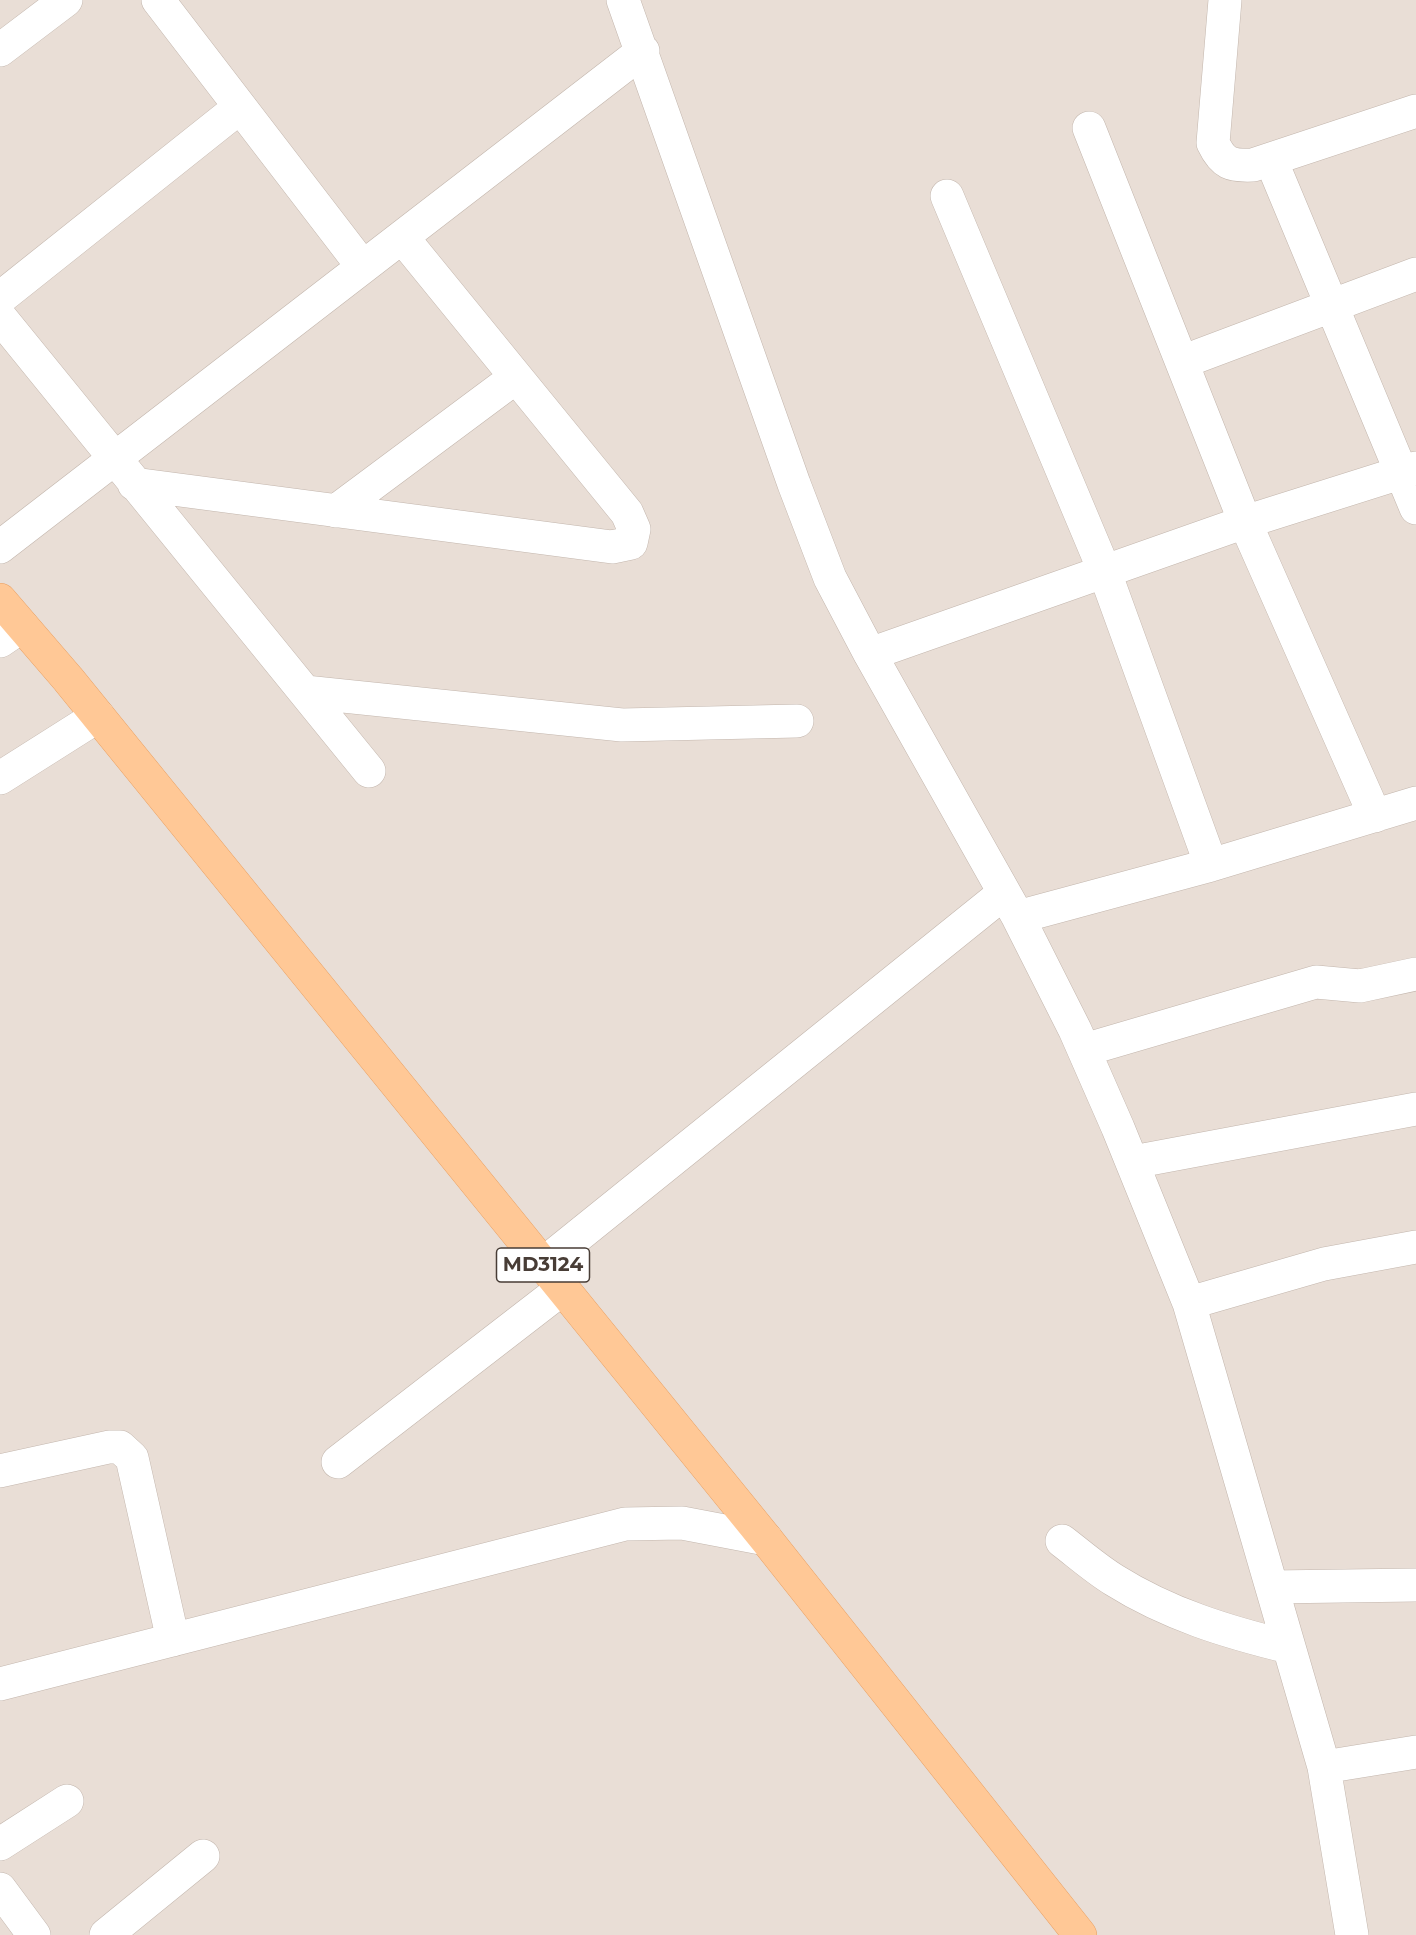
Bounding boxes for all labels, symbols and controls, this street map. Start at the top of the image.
road number: MD3124 [496,1248,590,1282]

